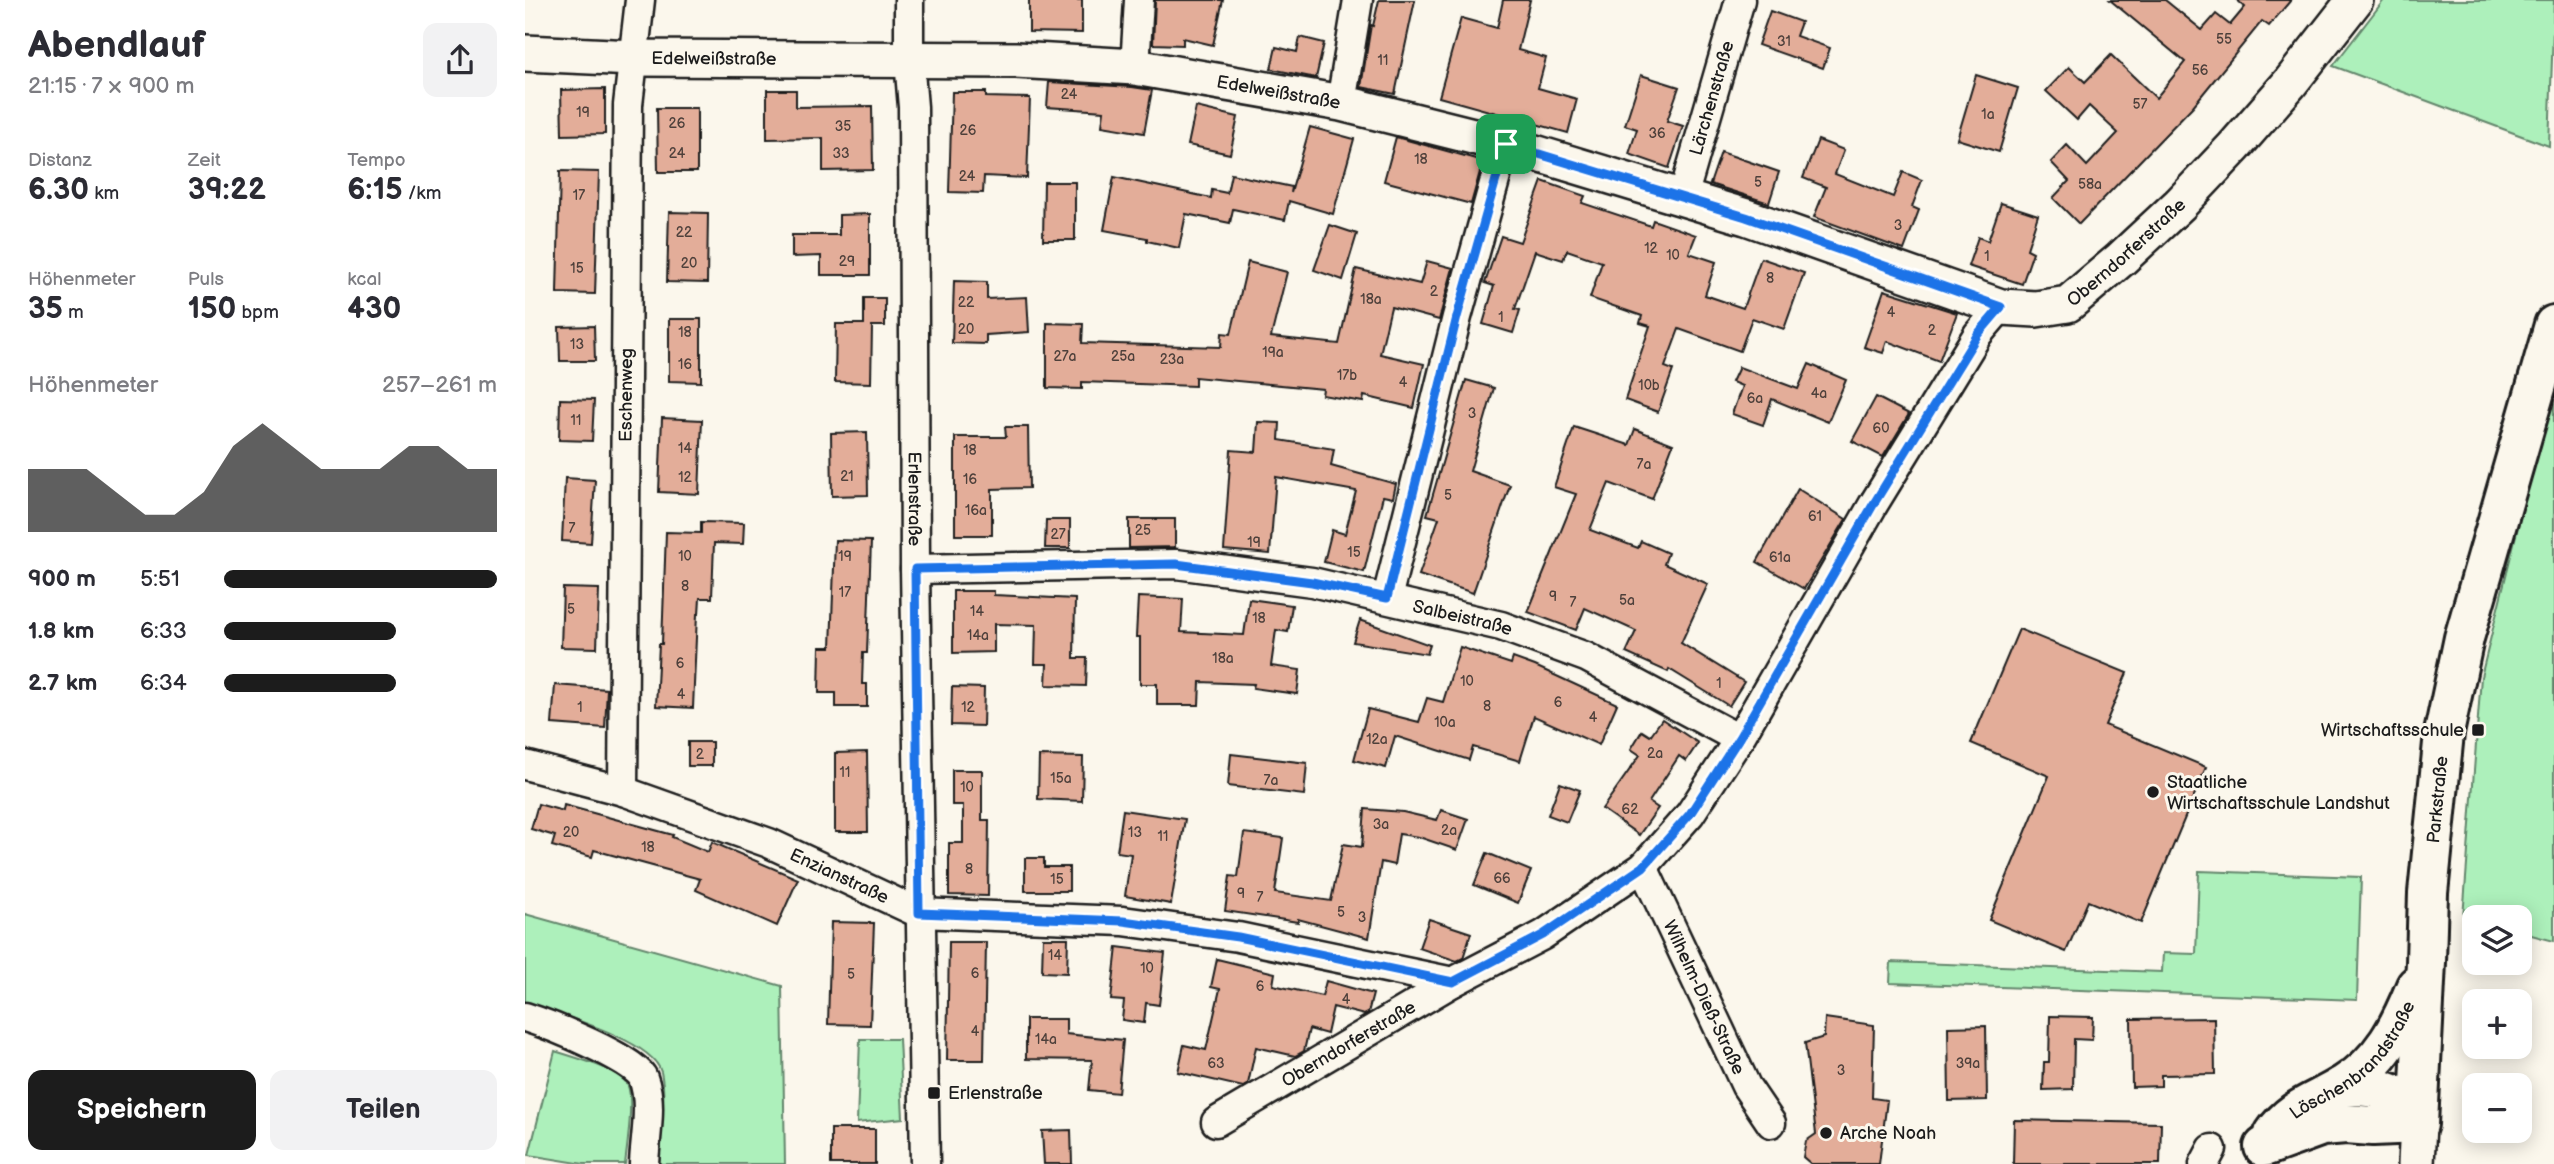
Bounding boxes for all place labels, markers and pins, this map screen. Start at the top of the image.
pin [1476,114,1536,174]
place label: Wirtschaftsschule [2321,720,2464,741]
marker: Wirtschaftsschule [2470,722,2486,738]
place label: Staatliche Wirtschaftsschule Landshut [2167,772,2390,814]
marker: Staatliche Wirtschaftsschule Landshut [2145,784,2161,800]
place label: Erlenstraße [948,1083,1043,1104]
marker: Erlenstraße [926,1085,942,1101]
place label: Arche Noah [1840,1123,1936,1144]
marker: Arche Noah [1818,1125,1834,1141]

